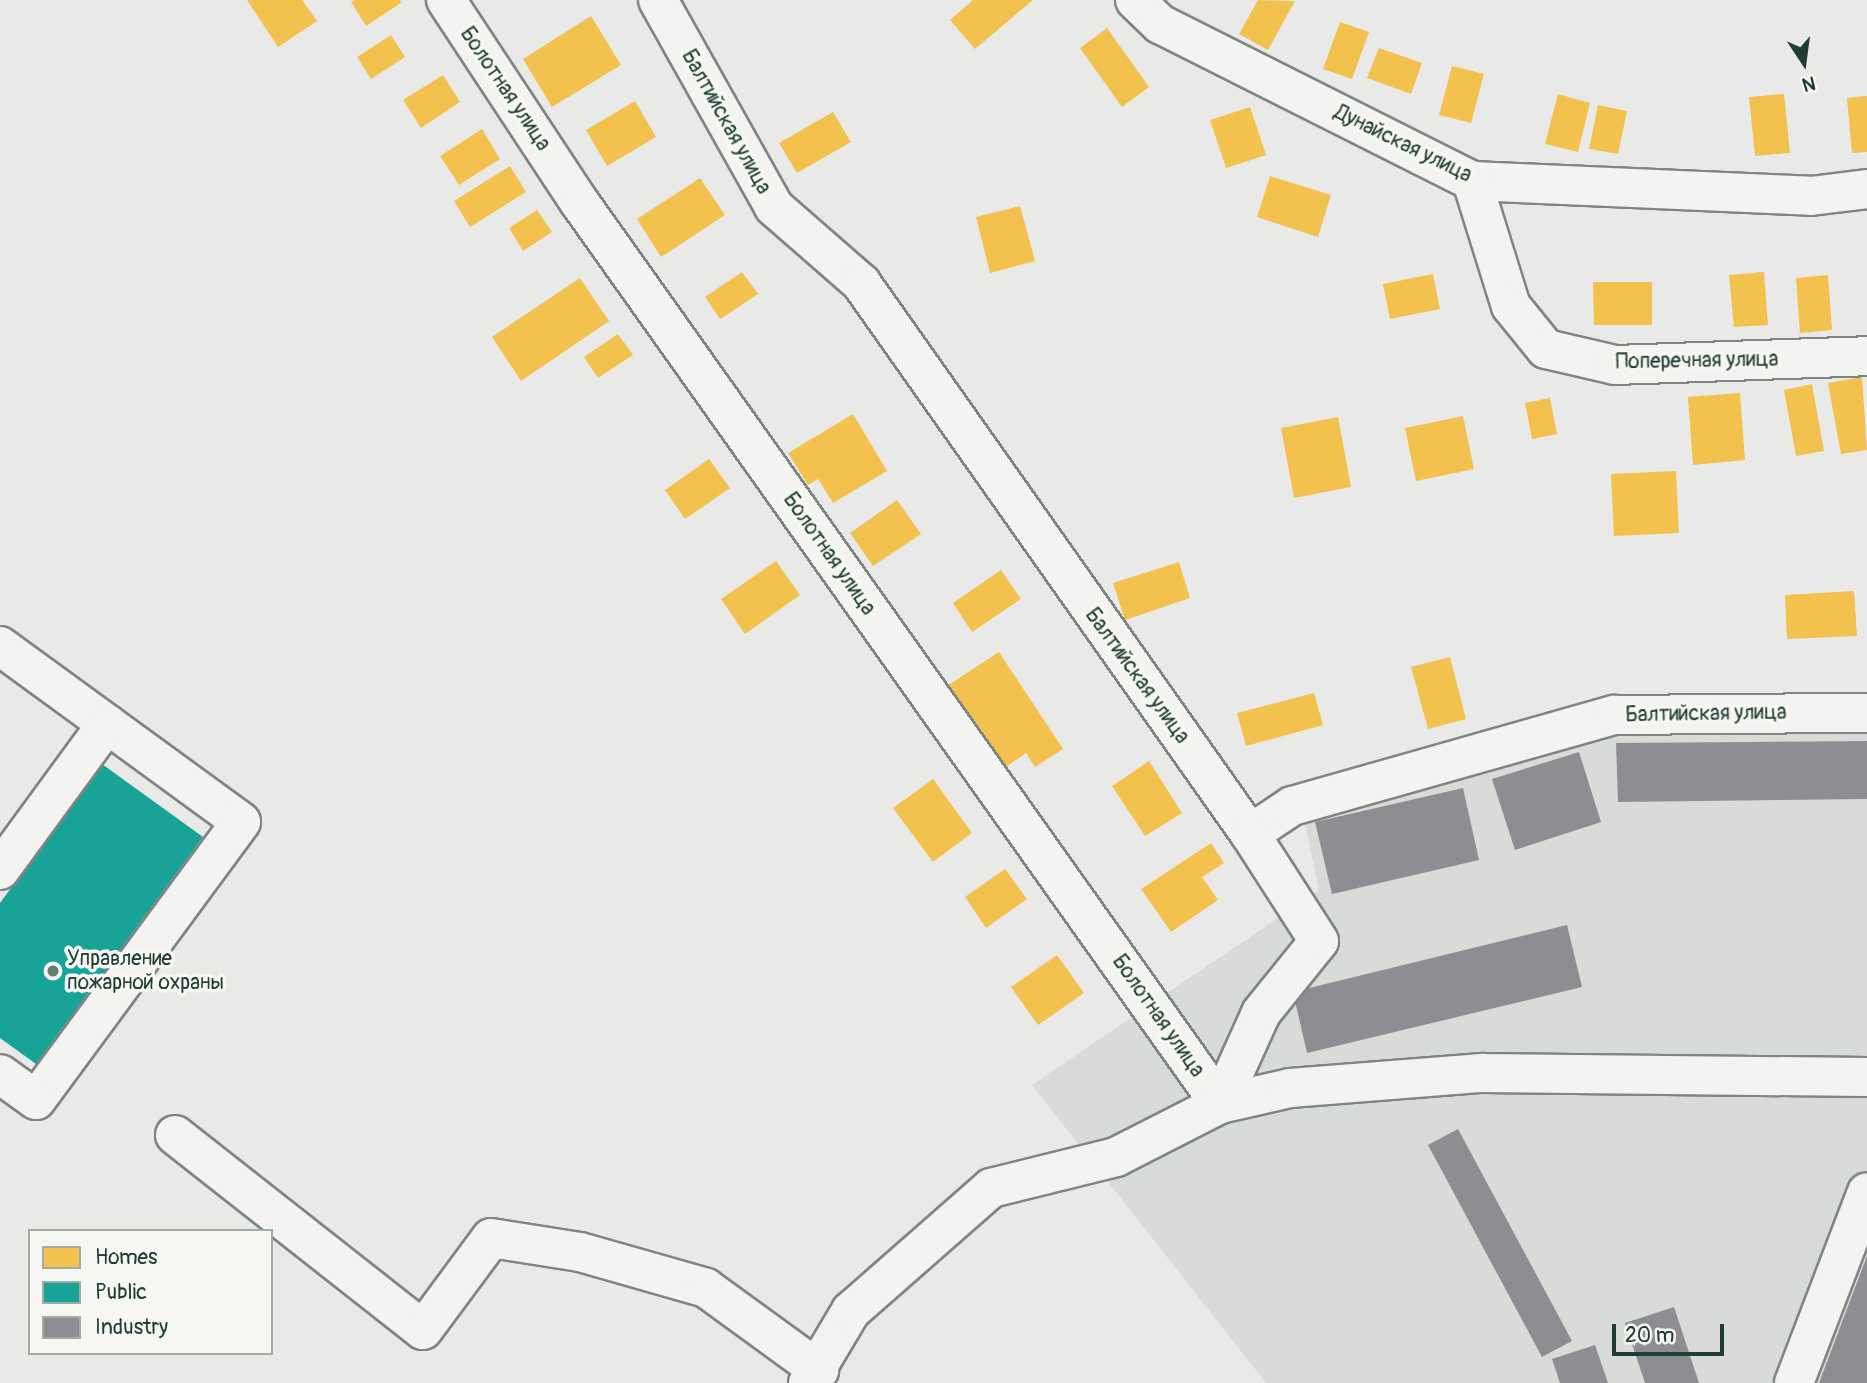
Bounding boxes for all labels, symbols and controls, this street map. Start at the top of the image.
street label: Болотная улица [454,22,556,156]
north arrow [1769,28,1839,98]
street label: Балтийская улица [676,45,776,199]
text: N [1800,70,1818,97]
street label: Дунайская улица [1330,100,1476,188]
street label: Поперечная улица [1615,347,1779,375]
street label: Болотная улица [777,488,881,620]
street label: Балтийская улица [1079,603,1195,749]
street label: Балтийская улица [1625,700,1787,728]
place label: Управление пожарной охраны [67,946,224,996]
street label: Болотная улица [1106,950,1210,1082]
marker: Управление пожарной охраны [45,963,61,979]
legend [28,1229,273,1355]
text: Homes [95,1244,157,1271]
text: Public [95,1279,147,1306]
scale bar [1615,1310,1727,1354]
text: Industry [95,1314,168,1341]
text: 20 m [1625,1322,1674,1349]

